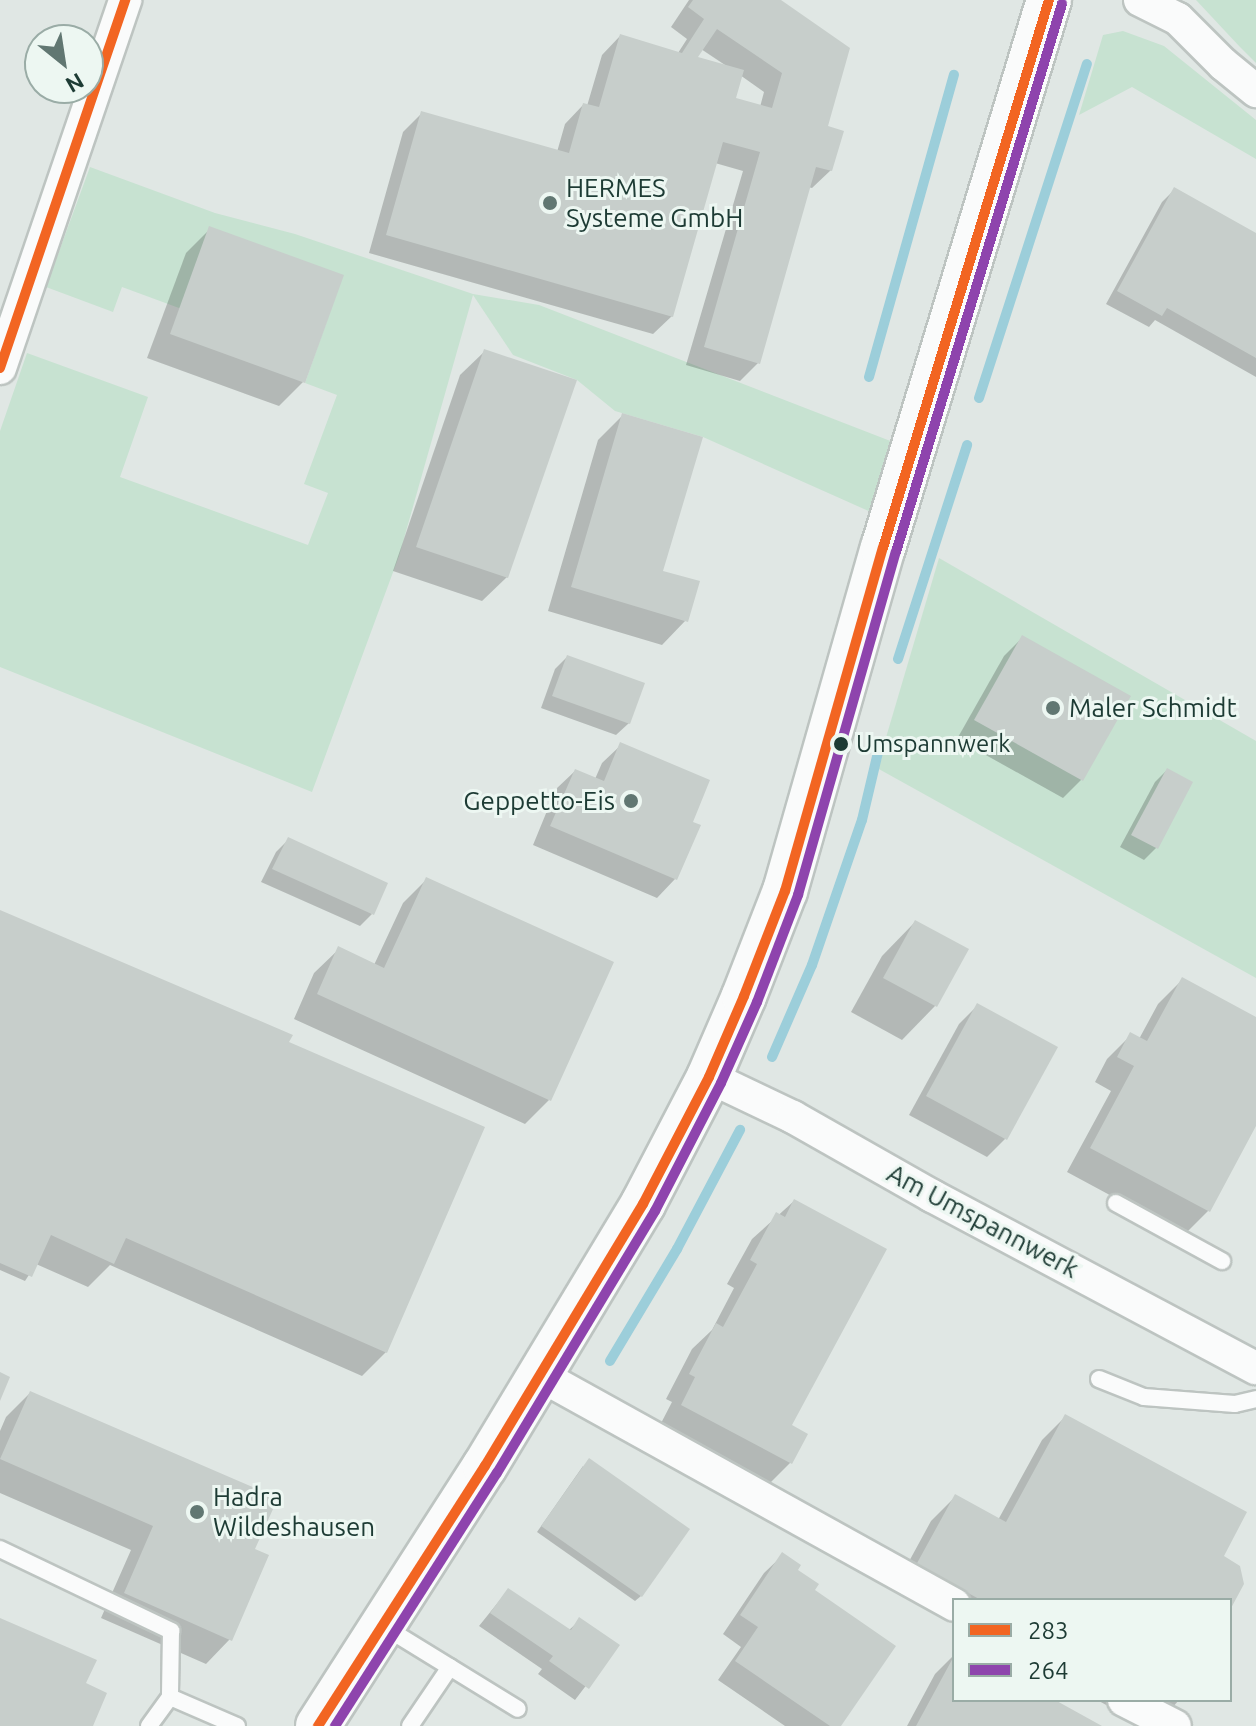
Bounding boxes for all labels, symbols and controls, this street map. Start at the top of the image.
north arrow [24,24,104,104]
text: N [62,69,89,98]
place label: HERMES Systeme GmbH [566,172,743,234]
marker: HERMES Systeme GmbH [541,194,559,212]
place label: Maler Schmidt [1069,692,1237,724]
marker: Maler Schmidt [1044,699,1062,717]
place label: Umspannwerk [856,730,1010,758]
marker: Umspannwerk [833,736,849,752]
place label: Geppetto-Eis [463,785,615,817]
marker: Geppetto-Eis [622,792,640,810]
street label: Am Umspannwerk [882,1157,1084,1285]
place label: Hadra Wildeshausen [213,1481,375,1542]
marker: Hadra Wildeshausen [188,1503,206,1521]
legend [952,1598,1232,1702]
text: 283 [1028,1617,1069,1644]
text: 264 [1028,1657,1069,1684]

